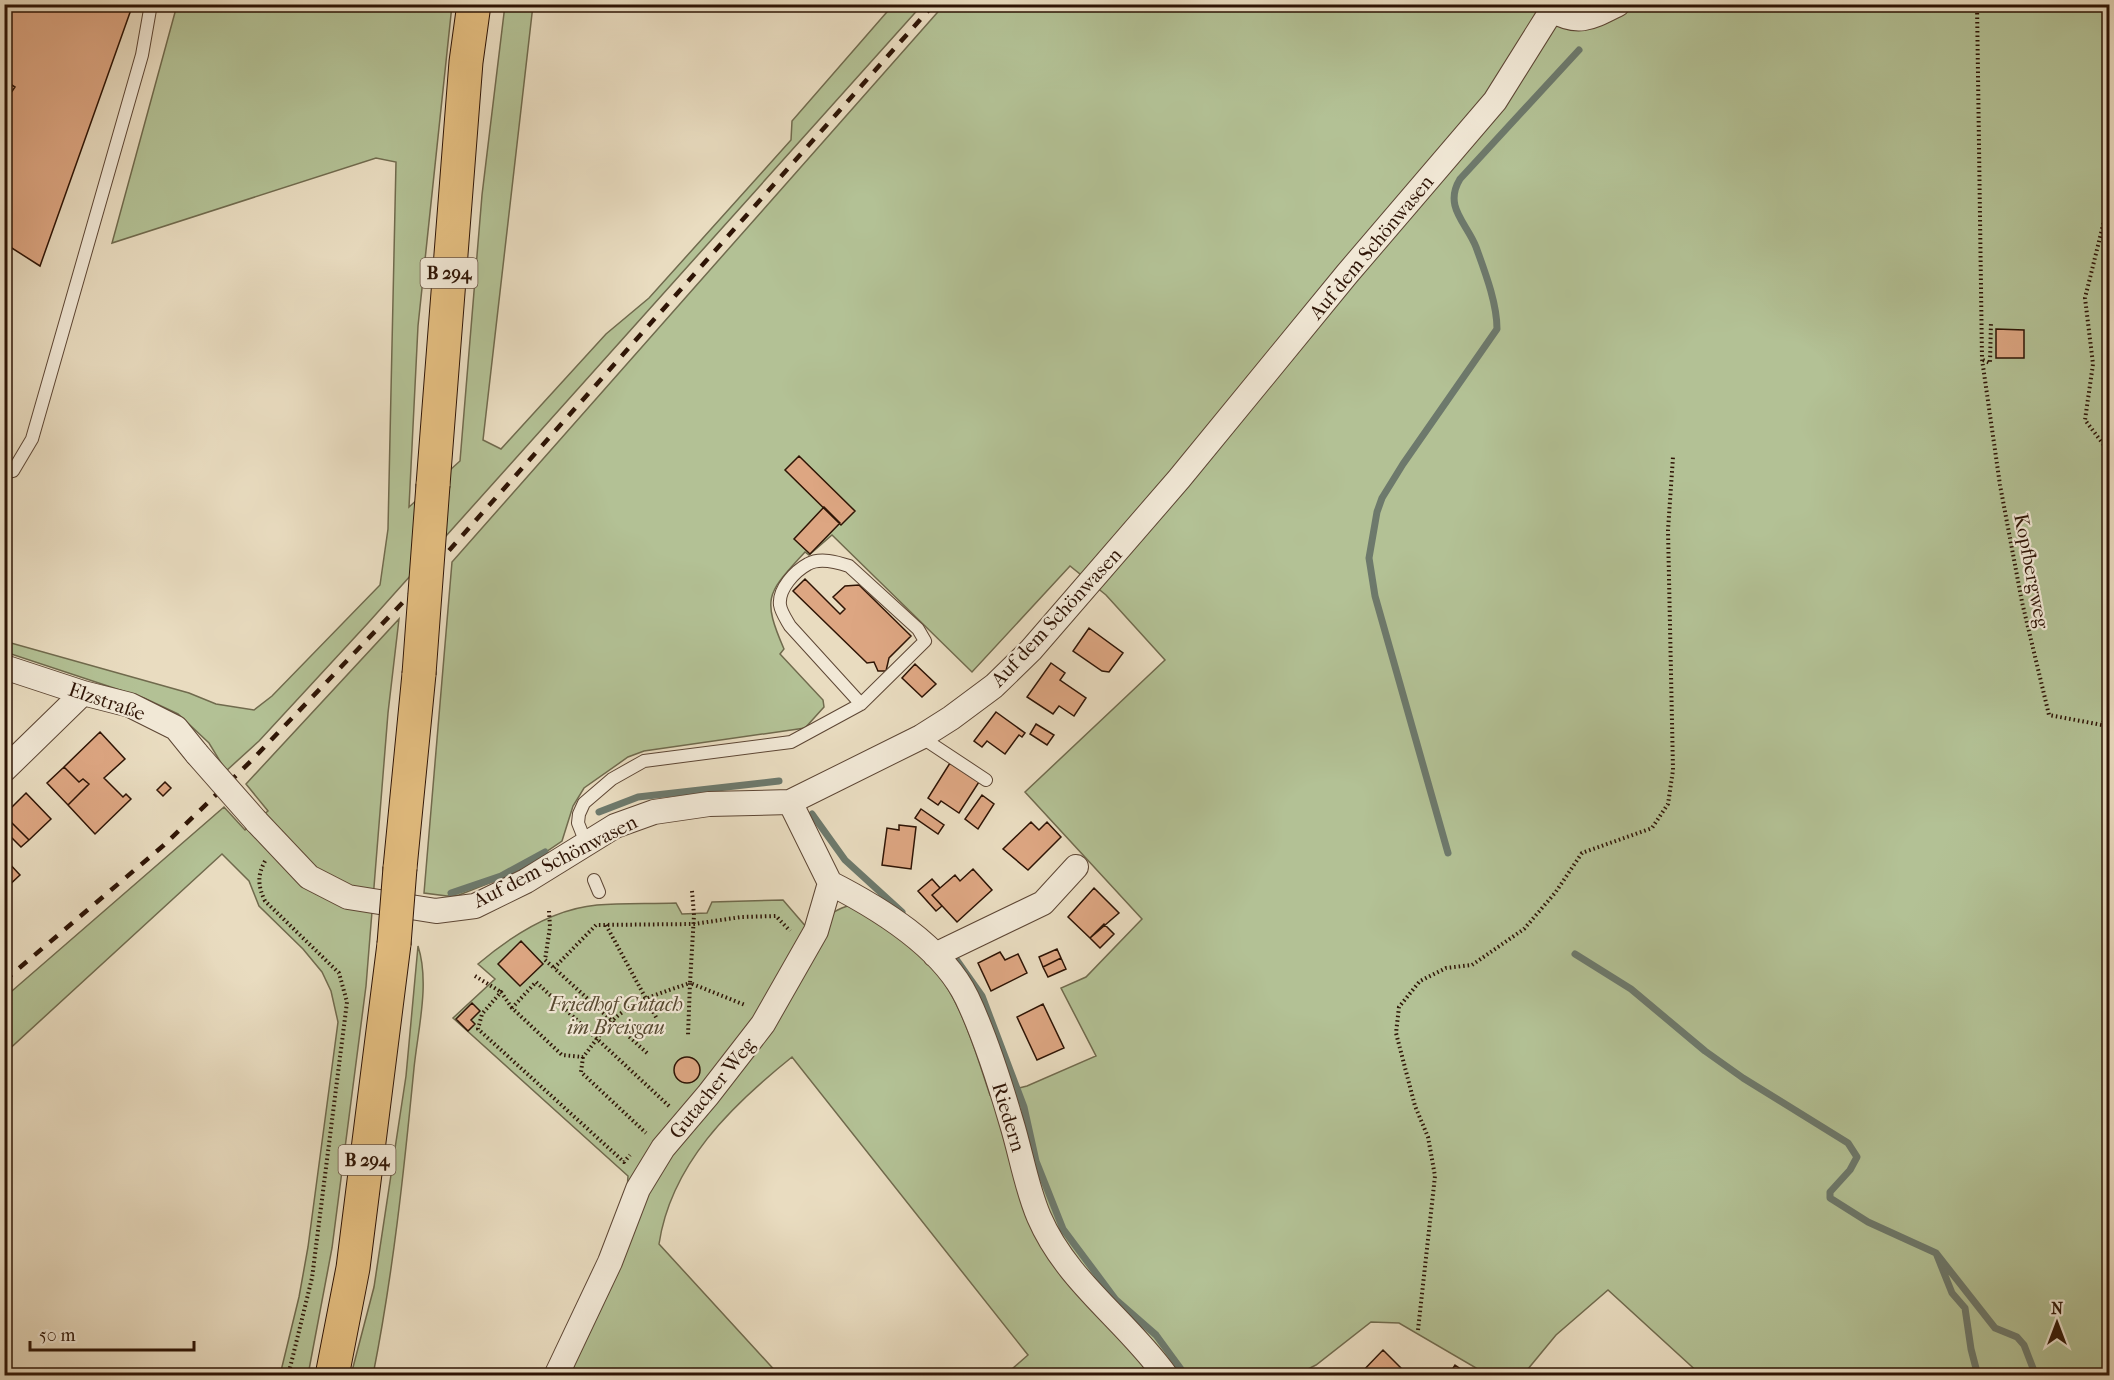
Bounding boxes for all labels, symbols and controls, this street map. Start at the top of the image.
street label: Auf dem Schönwasen [1304,170,1439,325]
road number: B 294 [420,258,478,288]
street label: Kopfbergweg [2009,512,2054,631]
street label: Auf dem Schönwasen [986,543,1127,692]
street label: Elzstraße [65,678,148,725]
street label: Auf dem Schönwasen [469,810,641,913]
park label: Friedhof Gutach im Breisgau [548,993,683,1039]
street label: Gutacher Weg [665,1033,760,1143]
street label: Riedern [987,1080,1030,1155]
road number: B 294 [338,1145,395,1175]
north arrow [2027,1293,2087,1353]
text: N [2051,1299,2064,1318]
scale bar [30,1314,194,1352]
text: 50 m [39,1325,76,1346]

